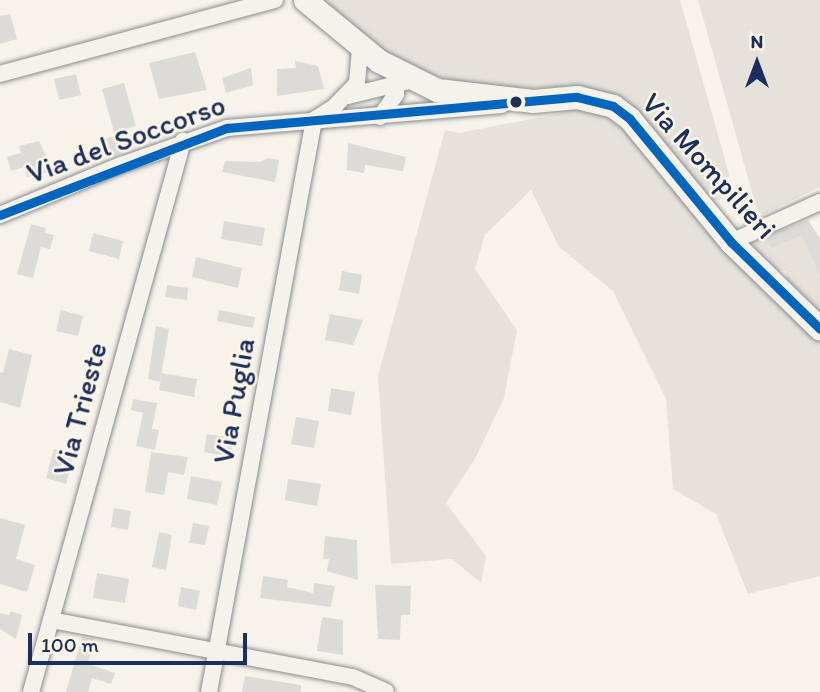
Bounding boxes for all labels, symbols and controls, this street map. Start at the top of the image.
north arrow [722,28,792,98]
text: N [751,30,763,53]
street label: Via del Soccorso [22,86,230,192]
street label: Via Mompilieri [634,86,784,246]
unlabelled marker [509,95,523,109]
street label: Via Puglia [205,335,263,467]
street label: Via Trieste [45,339,115,479]
scale bar [32,618,250,662]
text: 100 m [41,632,99,657]

